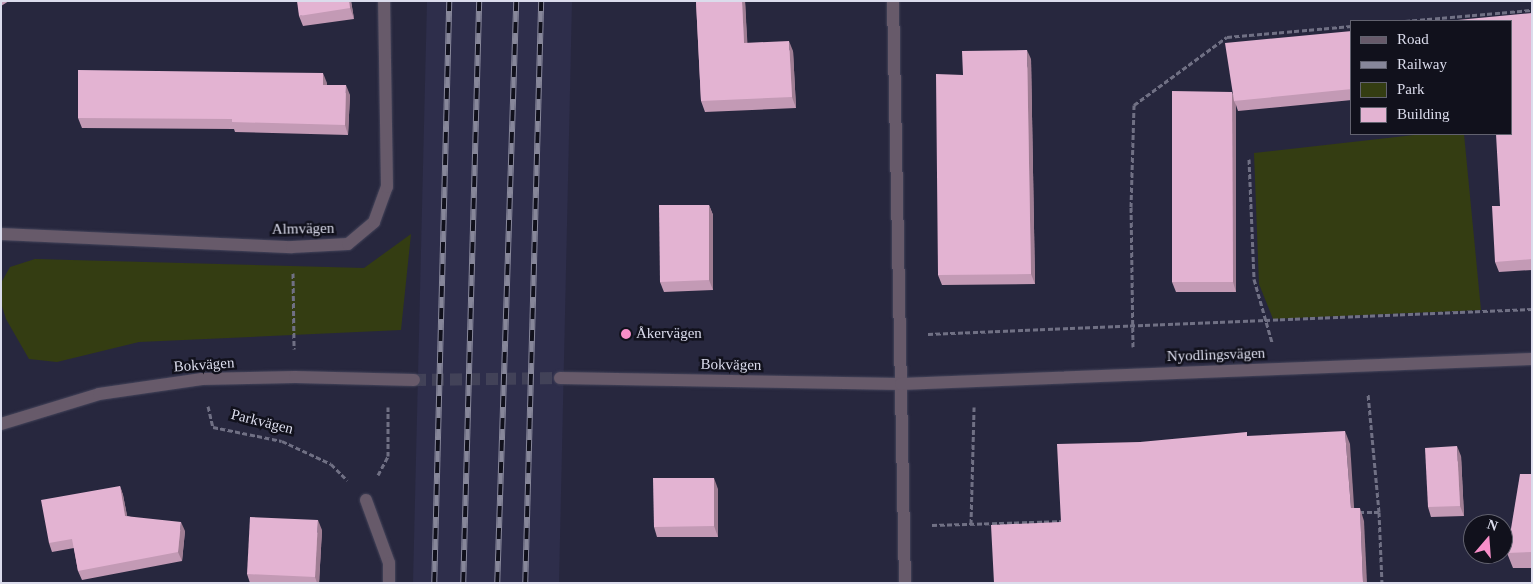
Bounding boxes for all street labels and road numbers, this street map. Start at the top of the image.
street label: Almvägen [272,219,334,239]
street label: Nyodlingsvägen [1167,344,1265,366]
street label: Bokvägen [173,354,235,376]
street label: Bokvägen [700,355,762,375]
street label: Parkvägen [229,406,295,438]

